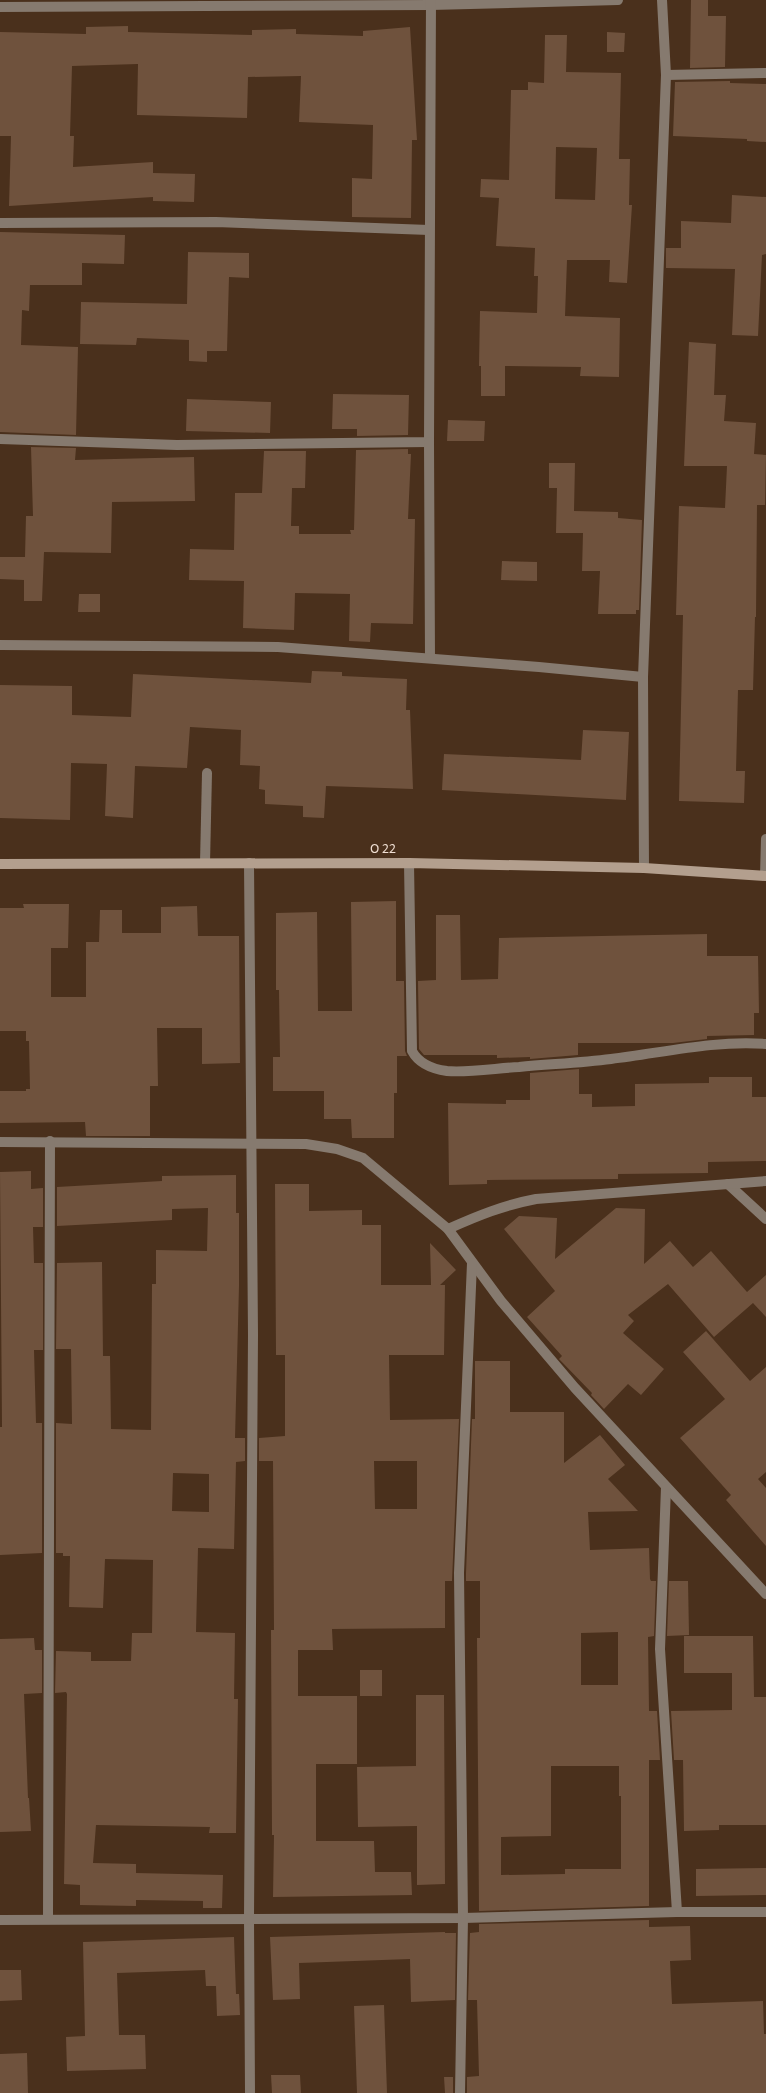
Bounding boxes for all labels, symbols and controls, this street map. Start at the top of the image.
street label: O 22 [370,839,396,859]

